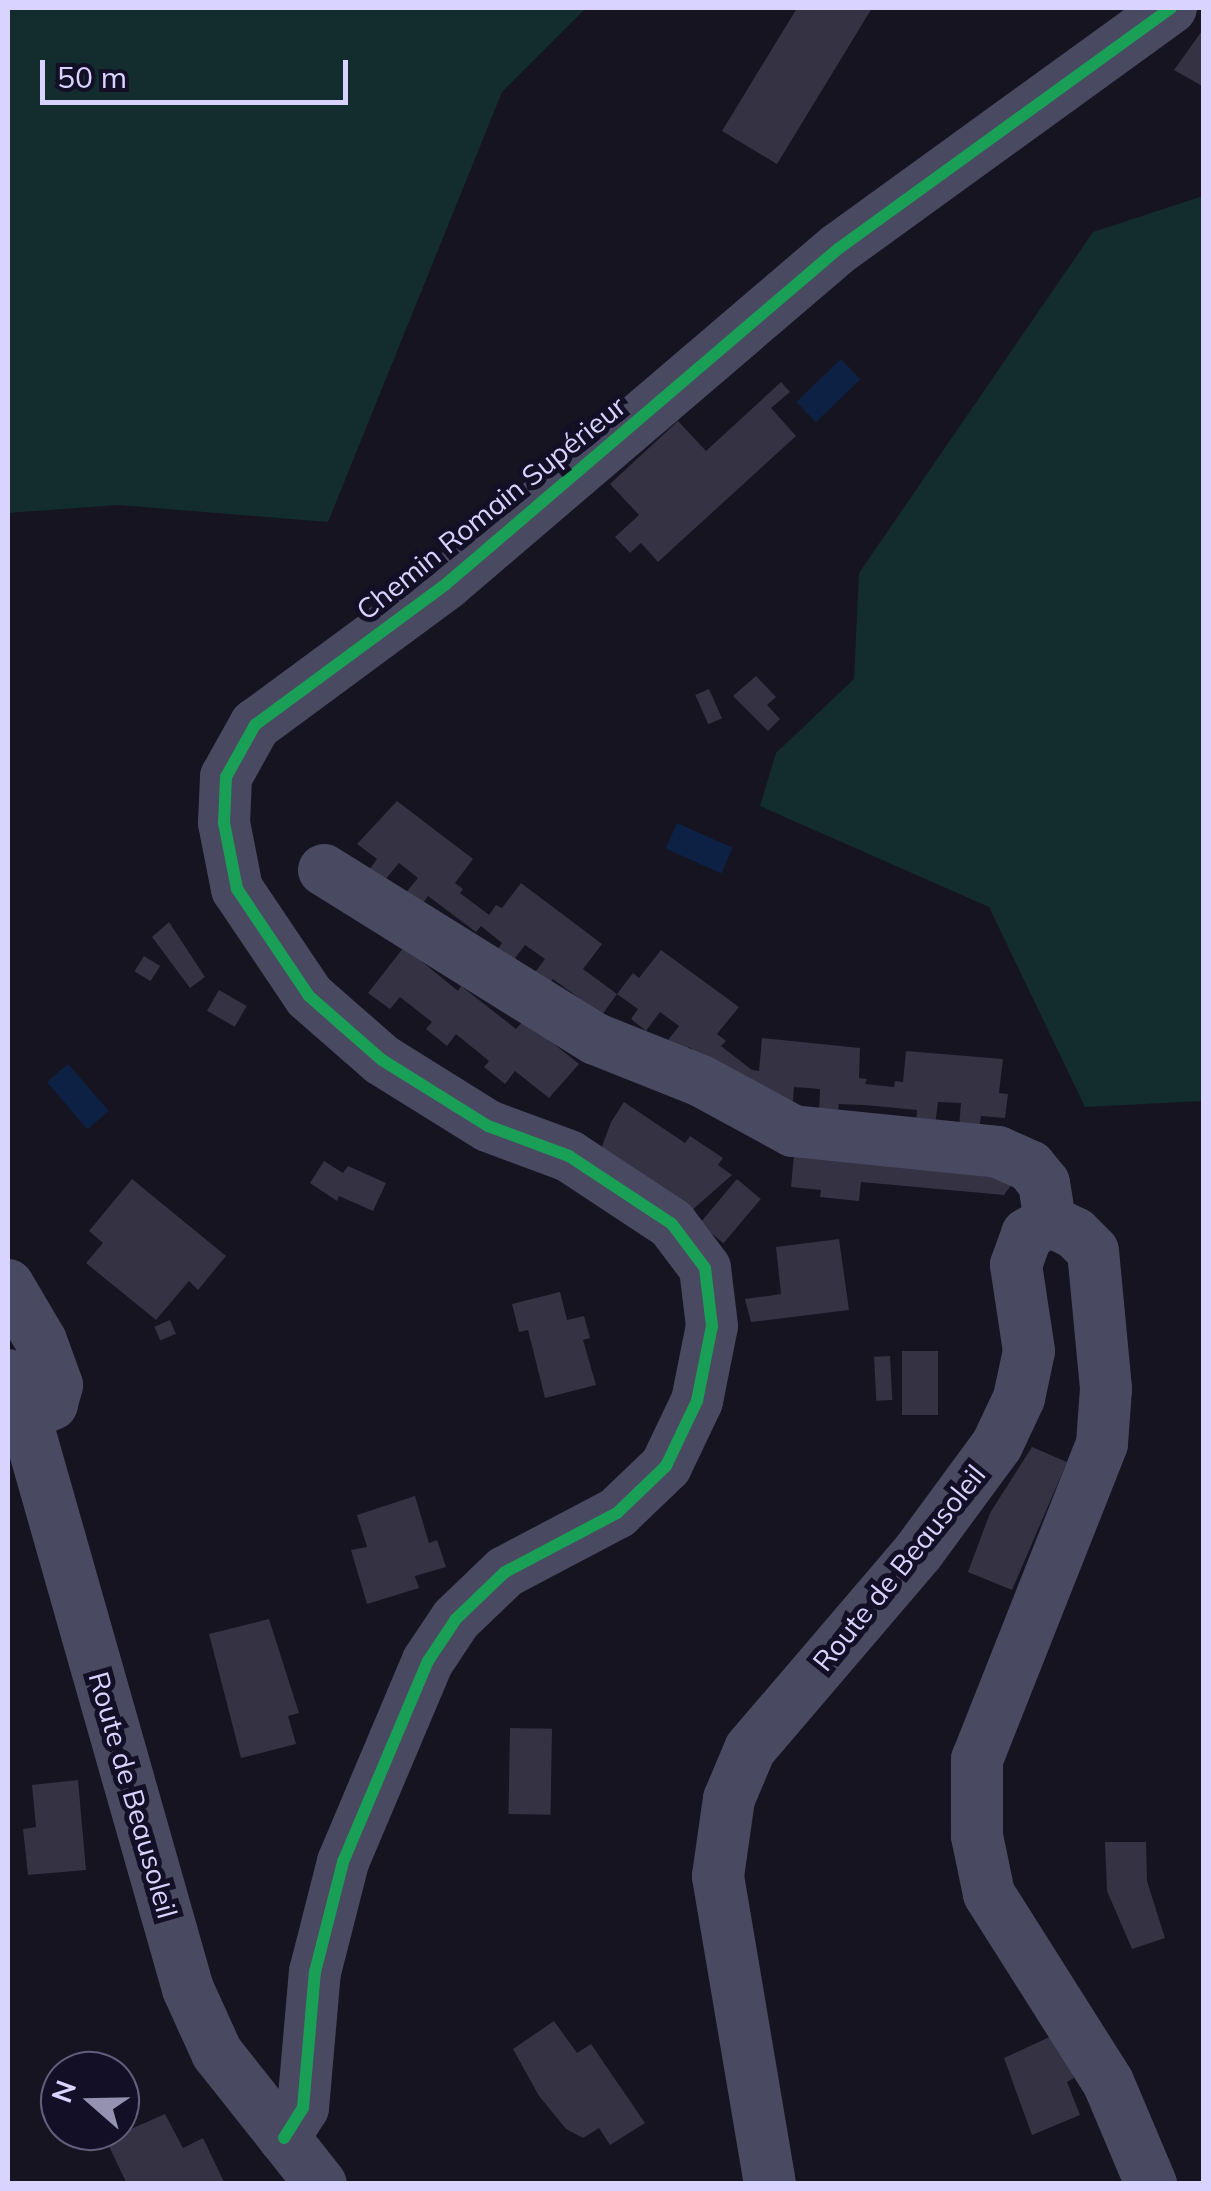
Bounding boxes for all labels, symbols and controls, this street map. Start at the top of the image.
scale bar [45,40,352,102]
text: 50 m [57,58,127,96]
street label: Chemin Romain Supérieur [350,389,632,627]
street label: Route de Beausoleil [806,1458,992,1678]
street label: Route de Beausoleil [82,1668,184,1922]
north arrow [40,2051,140,2151]
text: N [43,2075,83,2107]

